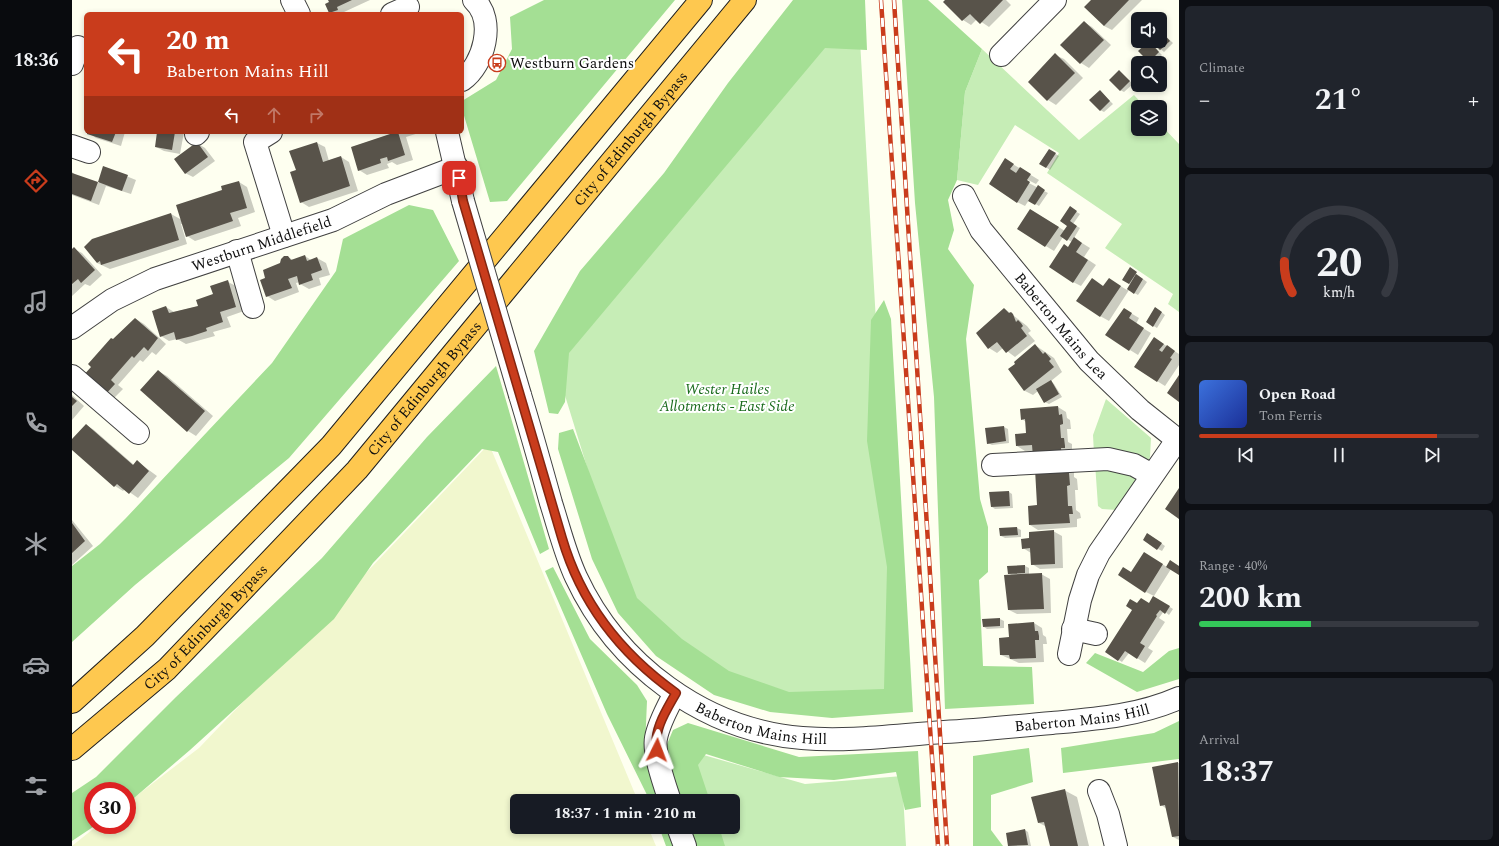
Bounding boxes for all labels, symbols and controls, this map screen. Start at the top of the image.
map controls [1131,12,1167,136]
button: sound [1131,12,1167,48]
text: 20 m [166,19,230,62]
icon: left [100,28,152,80]
text: 18:36 [13,47,59,74]
place label: Westburn Gardens [510,52,634,75]
bus stop icon: Westburn Gardens [487,53,507,73]
button: search [1131,56,1167,92]
text: Baberton Mains Hill [166,58,329,85]
text: Climate [1199,58,1245,78]
street label: City of Edinburgh Bypass [568,66,694,212]
text: 21° [1315,77,1363,123]
text: − [1199,84,1210,117]
text: + [1468,84,1479,117]
button: layers [1131,100,1167,136]
icon: left [221,104,243,126]
icon: ahead [263,104,285,126]
icon: right [305,104,327,126]
pin [442,161,476,195]
icon: directions [22,167,50,195]
icon: arrive [448,167,470,189]
street label: Westburn Middlefield [189,210,335,278]
text: 20 [1316,232,1362,295]
street label: Baberton Mains Lea [1009,268,1113,386]
text: km/h [1323,282,1355,304]
icon: music [22,288,50,316]
street label: City of Edinburgh Bypass [362,316,487,462]
park label: Wester Hailes Allotments - East Side [658,378,795,418]
text: Open Road [1259,383,1336,406]
text: Tom Ferris [1259,406,1322,426]
icon: phone [22,409,50,437]
icon: previous [1235,444,1257,466]
icon: pause [1328,444,1350,466]
icon: next [1421,444,1443,466]
icon: climate [22,530,50,558]
text: Range · 40% [1199,556,1267,576]
street label: City of Edinburgh Bypass [139,559,273,696]
text: 200 km [1199,575,1302,621]
icon: car [22,651,50,679]
street label: Baberton Mains Hill [691,696,827,751]
street label: Baberton Mains Hill [1014,698,1152,738]
position arrow [636,729,678,771]
text: Arrival [1199,730,1240,750]
text: 18:37 [1199,749,1274,795]
icon: filters [22,772,50,800]
speed limit sign: 30 [84,782,136,834]
text: 18:37 · 1 min · 210 m [554,802,696,825]

